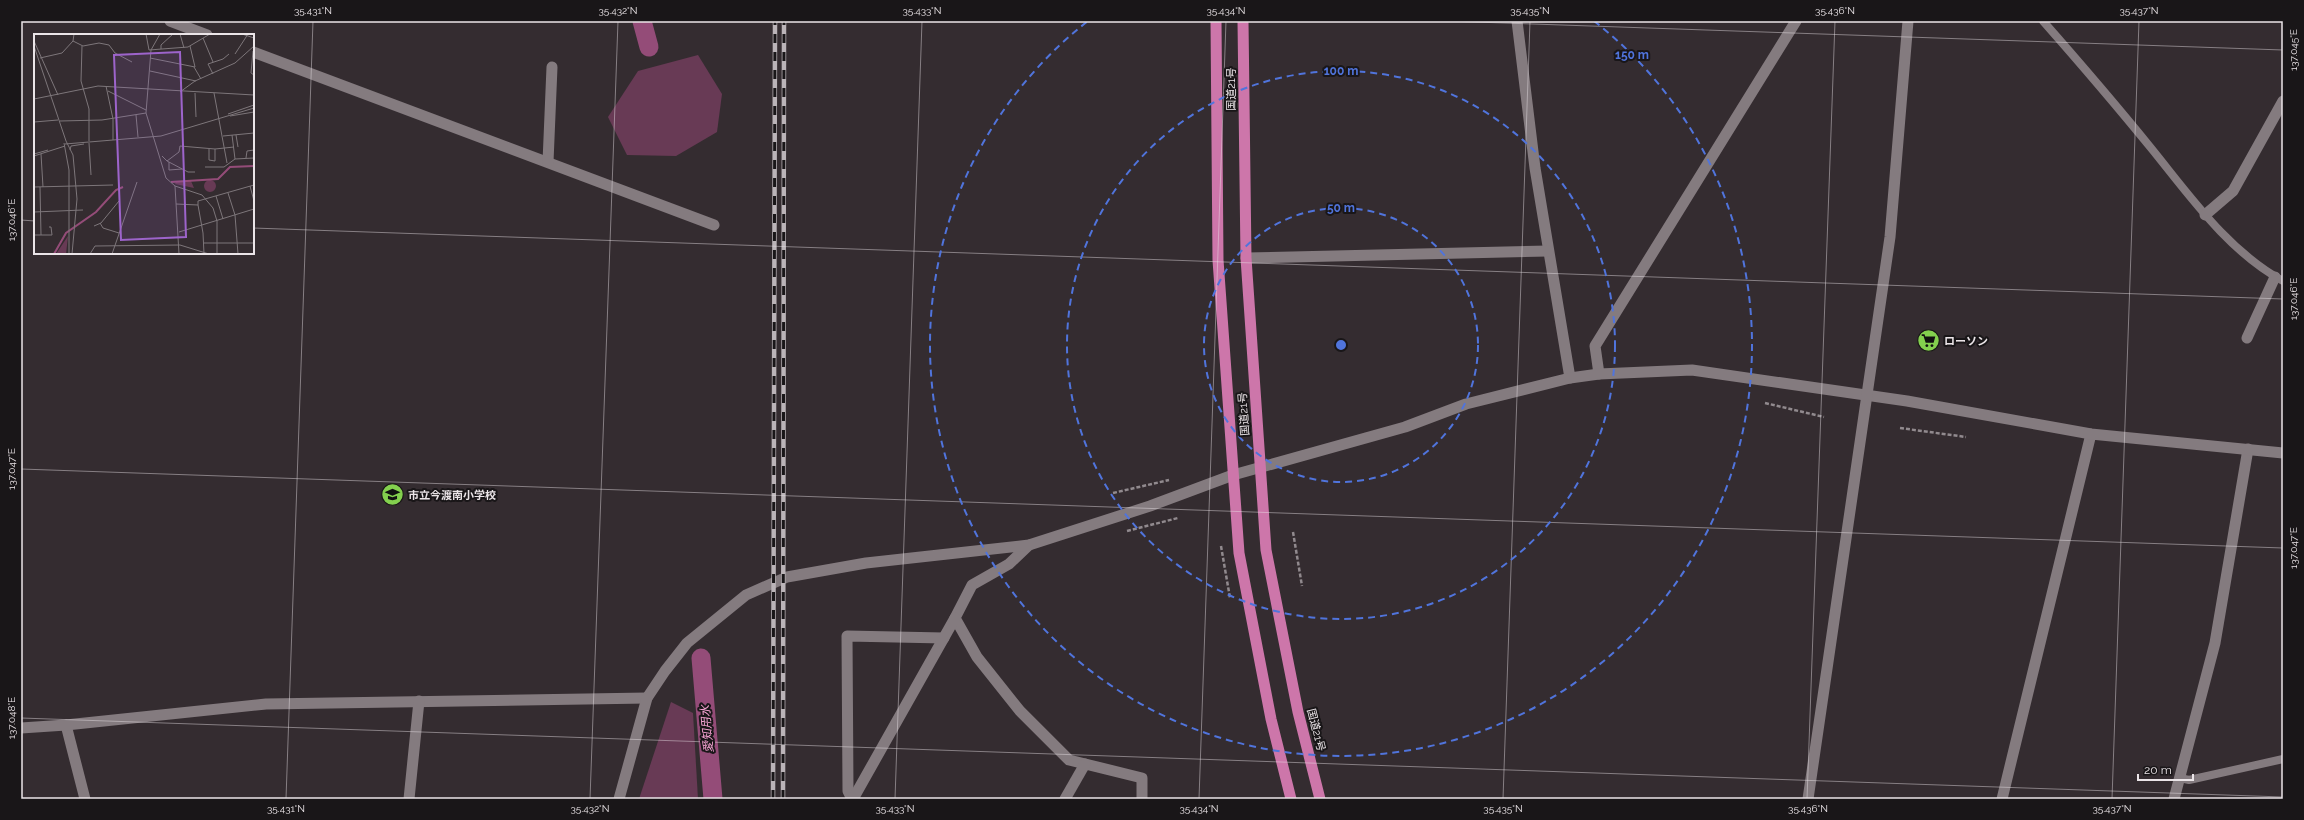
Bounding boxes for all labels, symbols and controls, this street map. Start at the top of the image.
text: 35.431°N [294,5,332,16]
text: 35.432°N [599,5,637,16]
text: 35.433°N [903,5,941,16]
text: 35.434°N [1206,5,1246,16]
text: 35.435°N [1510,5,1550,16]
text: 35.436°N [1815,5,1855,16]
text: 35.437°N [2119,5,2159,16]
text: 137.045°E [2288,29,2299,71]
inset map [34,34,254,254]
text: 150 m [1615,48,1649,62]
text: 100 m [1324,64,1358,78]
street label: 国道21号 [1225,67,1238,111]
text: 137.046°E [6,199,17,241]
text: 50 m [1327,201,1355,215]
text: 137.046°E [2288,278,2299,320]
supermarket icon: ローソン [1915,328,1941,354]
place label: ローソン [1944,335,1988,348]
centre of rings [1334,338,1348,352]
street label: 国道21号 [1236,392,1252,436]
text: 137.047°E [6,448,17,490]
school or university icon: 市立今渡南小学校 [379,482,405,508]
place label: 市立今渡南小学校 [408,489,496,502]
text: 137.047°E [2288,527,2299,569]
text: 137.048°E [6,697,17,739]
water label: 愛知用水 [698,702,716,754]
street label: 国道21号 [1304,707,1328,753]
scale bar [2138,756,2193,782]
text: 20 m [2144,763,2172,777]
text: 35.431°N [267,803,305,814]
text: 35.432°N [571,803,609,814]
text: 35.433°N [876,803,914,814]
text: 35.434°N [1179,803,1219,814]
text: 35.435°N [1483,803,1523,814]
text: 35.436°N [1788,803,1828,814]
text: 35.437°N [2092,803,2132,814]

